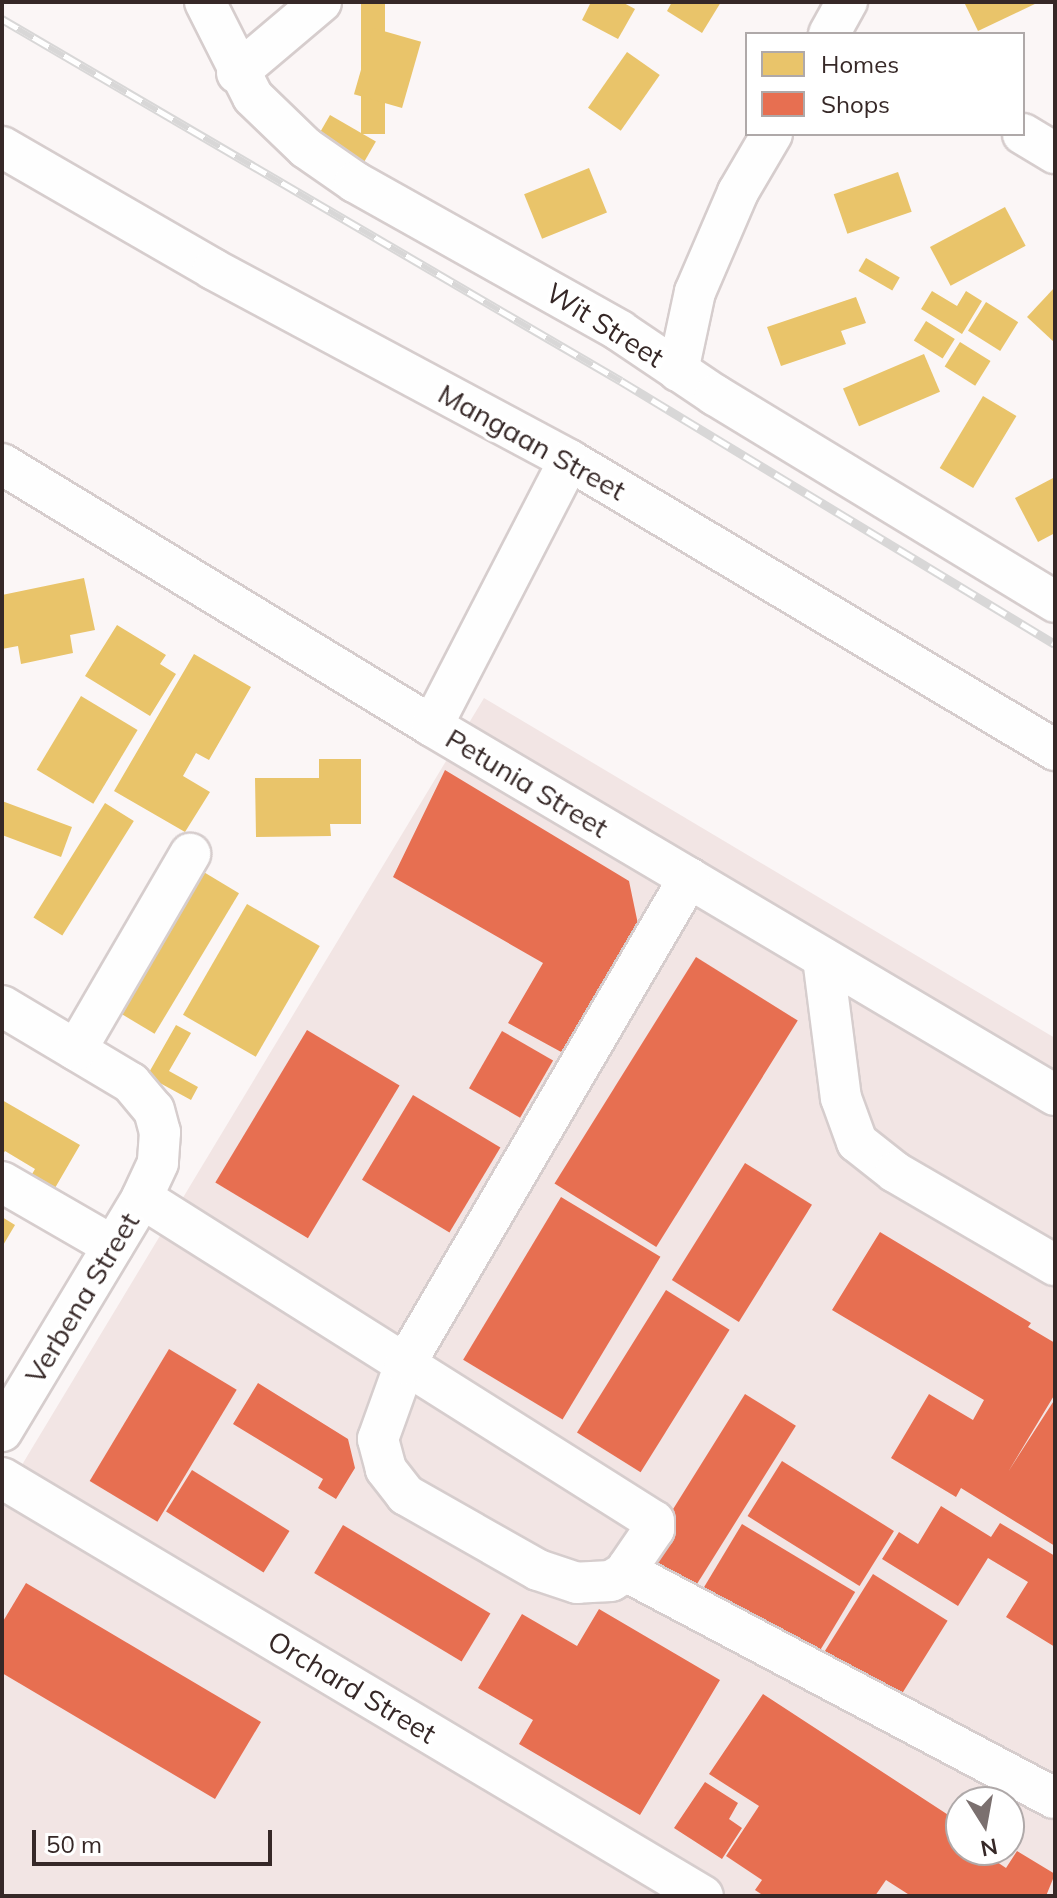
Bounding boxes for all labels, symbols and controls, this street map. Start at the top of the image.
legend [745,32,1025,136]
text: Homes [821,49,899,79]
text: Shops [821,89,890,119]
street label: Wit Street [540,276,670,374]
street label: Mangaan Street [433,377,631,507]
street label: Petunia Street [440,721,614,845]
street label: Verbena Street [18,1207,146,1389]
street label: Orchard Street [262,1624,442,1750]
north arrow [945,1786,1025,1866]
scale bar [36,1814,276,1864]
text: 50 m [46,1829,102,1859]
text: N [978,1832,1000,1863]

